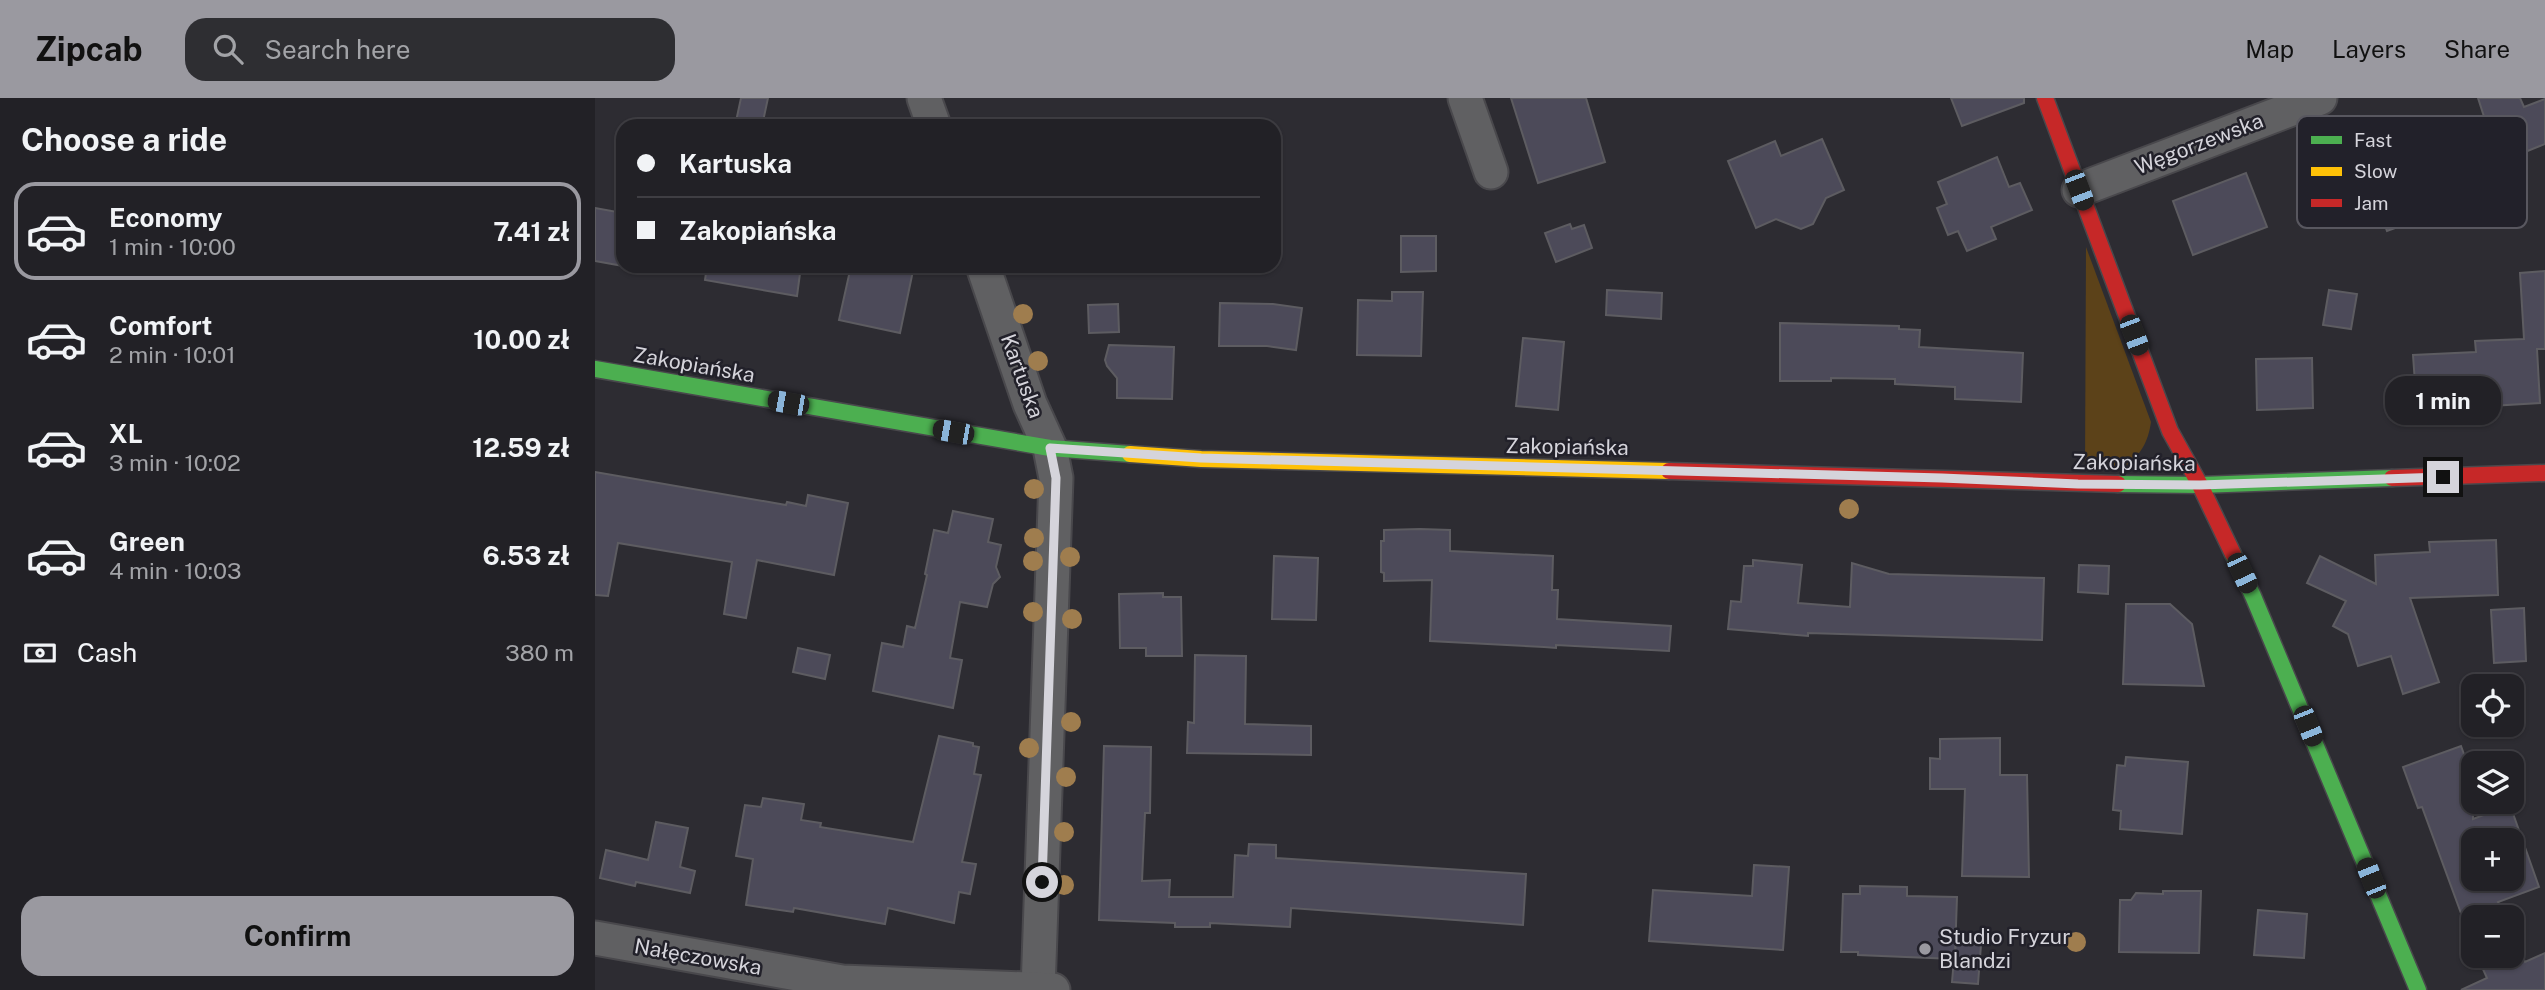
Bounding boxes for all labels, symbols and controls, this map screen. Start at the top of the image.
search box [185,18,675,81]
text: Zipcab [35,30,143,68]
icon: search [209,30,247,68]
text: Search here [265,34,411,65]
text: Map [2245,35,2294,63]
text: Layers [2332,35,2406,63]
text: Share [2444,35,2510,63]
street label: Węgorzewska [2131,108,2267,179]
legend [2297,116,2527,228]
text: Choose a ride [21,121,227,158]
text: Fast [2354,129,2392,151]
text: Kartuska [679,148,792,179]
text: Slow [2354,160,2398,182]
car [2062,167,2097,213]
text: Jam [2354,192,2388,214]
icon: car [25,200,88,263]
text: Economy [109,202,222,233]
text: Zakopiańska [679,215,837,246]
text: 7.41 zł [493,216,570,247]
text: 1 min · 10:00 [109,233,236,260]
icon: car [25,308,88,371]
text: Comfort [109,310,212,341]
car [2117,312,2152,358]
text: 10.00 zł [473,324,570,355]
street label: Kartuska [996,330,1049,421]
text: 2 min · 10:01 [109,341,236,368]
street label: Zakopiańska [631,341,757,388]
callout: 1 min [2385,376,2501,424]
text: 1 min [2415,387,2471,414]
car [766,389,811,417]
icon: car [25,416,88,479]
text: XL [109,418,143,449]
car [931,418,976,446]
text: 12.59 zł [472,432,570,463]
street label: Zakopiańska [1505,433,1629,460]
text: 3 min · 10:02 [109,449,241,476]
street label: Zakopiańska [2072,449,2196,476]
route end [2427,461,2459,493]
icon: car [25,524,88,587]
text: Green [109,526,185,557]
text: 6.53 zł [483,540,570,571]
car [2224,550,2261,596]
text: 4 min · 10:03 [109,557,241,584]
icon: cash [21,634,59,672]
text: Cash [77,637,137,668]
text: 380 m [505,639,574,666]
map controls [2461,674,2524,968]
button: locate [2461,674,2524,737]
car [2291,703,2326,749]
button: layers [2461,751,2524,814]
button: + [2461,828,2524,891]
car [2354,855,2389,901]
route start [1026,866,1058,898]
button: Confirm [21,896,574,976]
button: − [2461,905,2524,968]
place label: Studio Fryzur Blandzi [1939,924,2070,973]
street label: Nałęczowska [632,933,764,980]
marker: Studio Fryzur Blandzi [1917,941,1933,957]

